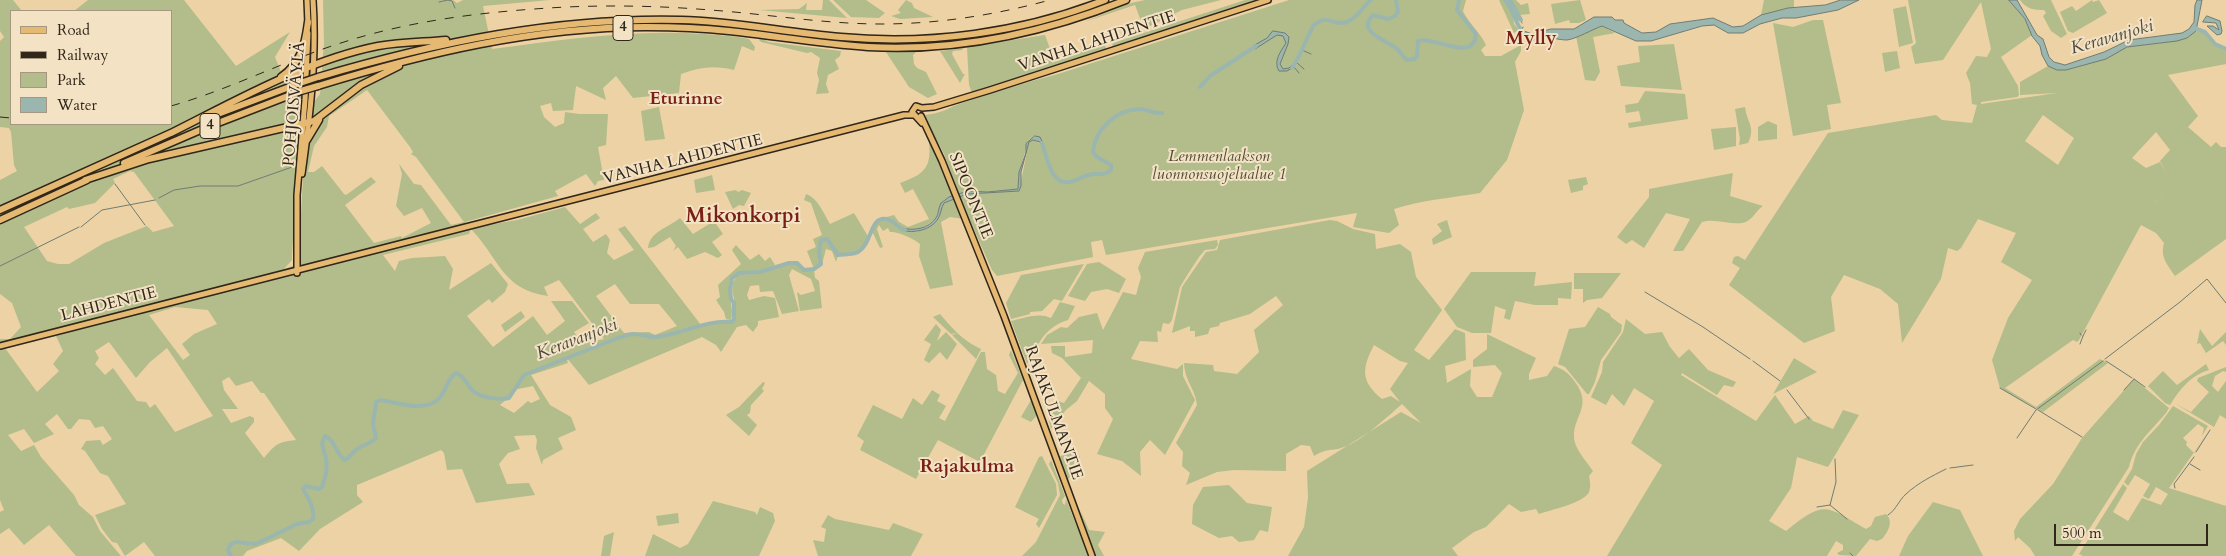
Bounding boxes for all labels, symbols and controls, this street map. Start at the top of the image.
street label: VANHA LAHDENTIE [1016,8,1178,76]
legend [10,10,172,125]
road number: 4 [613,15,633,40]
water label: Keravanjoki [2068,16,2156,60]
text: Road [57,20,90,40]
district label: Mylly [1505,29,1557,51]
street label: POHJOISVÄYLÄ [280,41,310,167]
text: Railway [57,45,108,65]
text: Park [57,70,86,90]
district label: Eturinne [649,89,723,111]
text: Water [57,95,97,115]
road number: 4 [200,114,220,138]
street label: VANHA LAHDENTIE [601,131,765,189]
park label: Lemmenlaakson luonnonsuojelualue 1 [1152,147,1286,185]
street label: SIPOONTIE [944,150,996,242]
district label: Mikonkorpi [686,204,800,230]
street label: LAHDENTIE [59,284,159,326]
water label: Keravanjoki [533,315,621,365]
street label: RAJAKULMANTIE [1020,343,1086,483]
district label: Rajakulma [920,457,1014,479]
scale bar [2056,514,2210,546]
text: 500 m [2062,523,2102,543]

